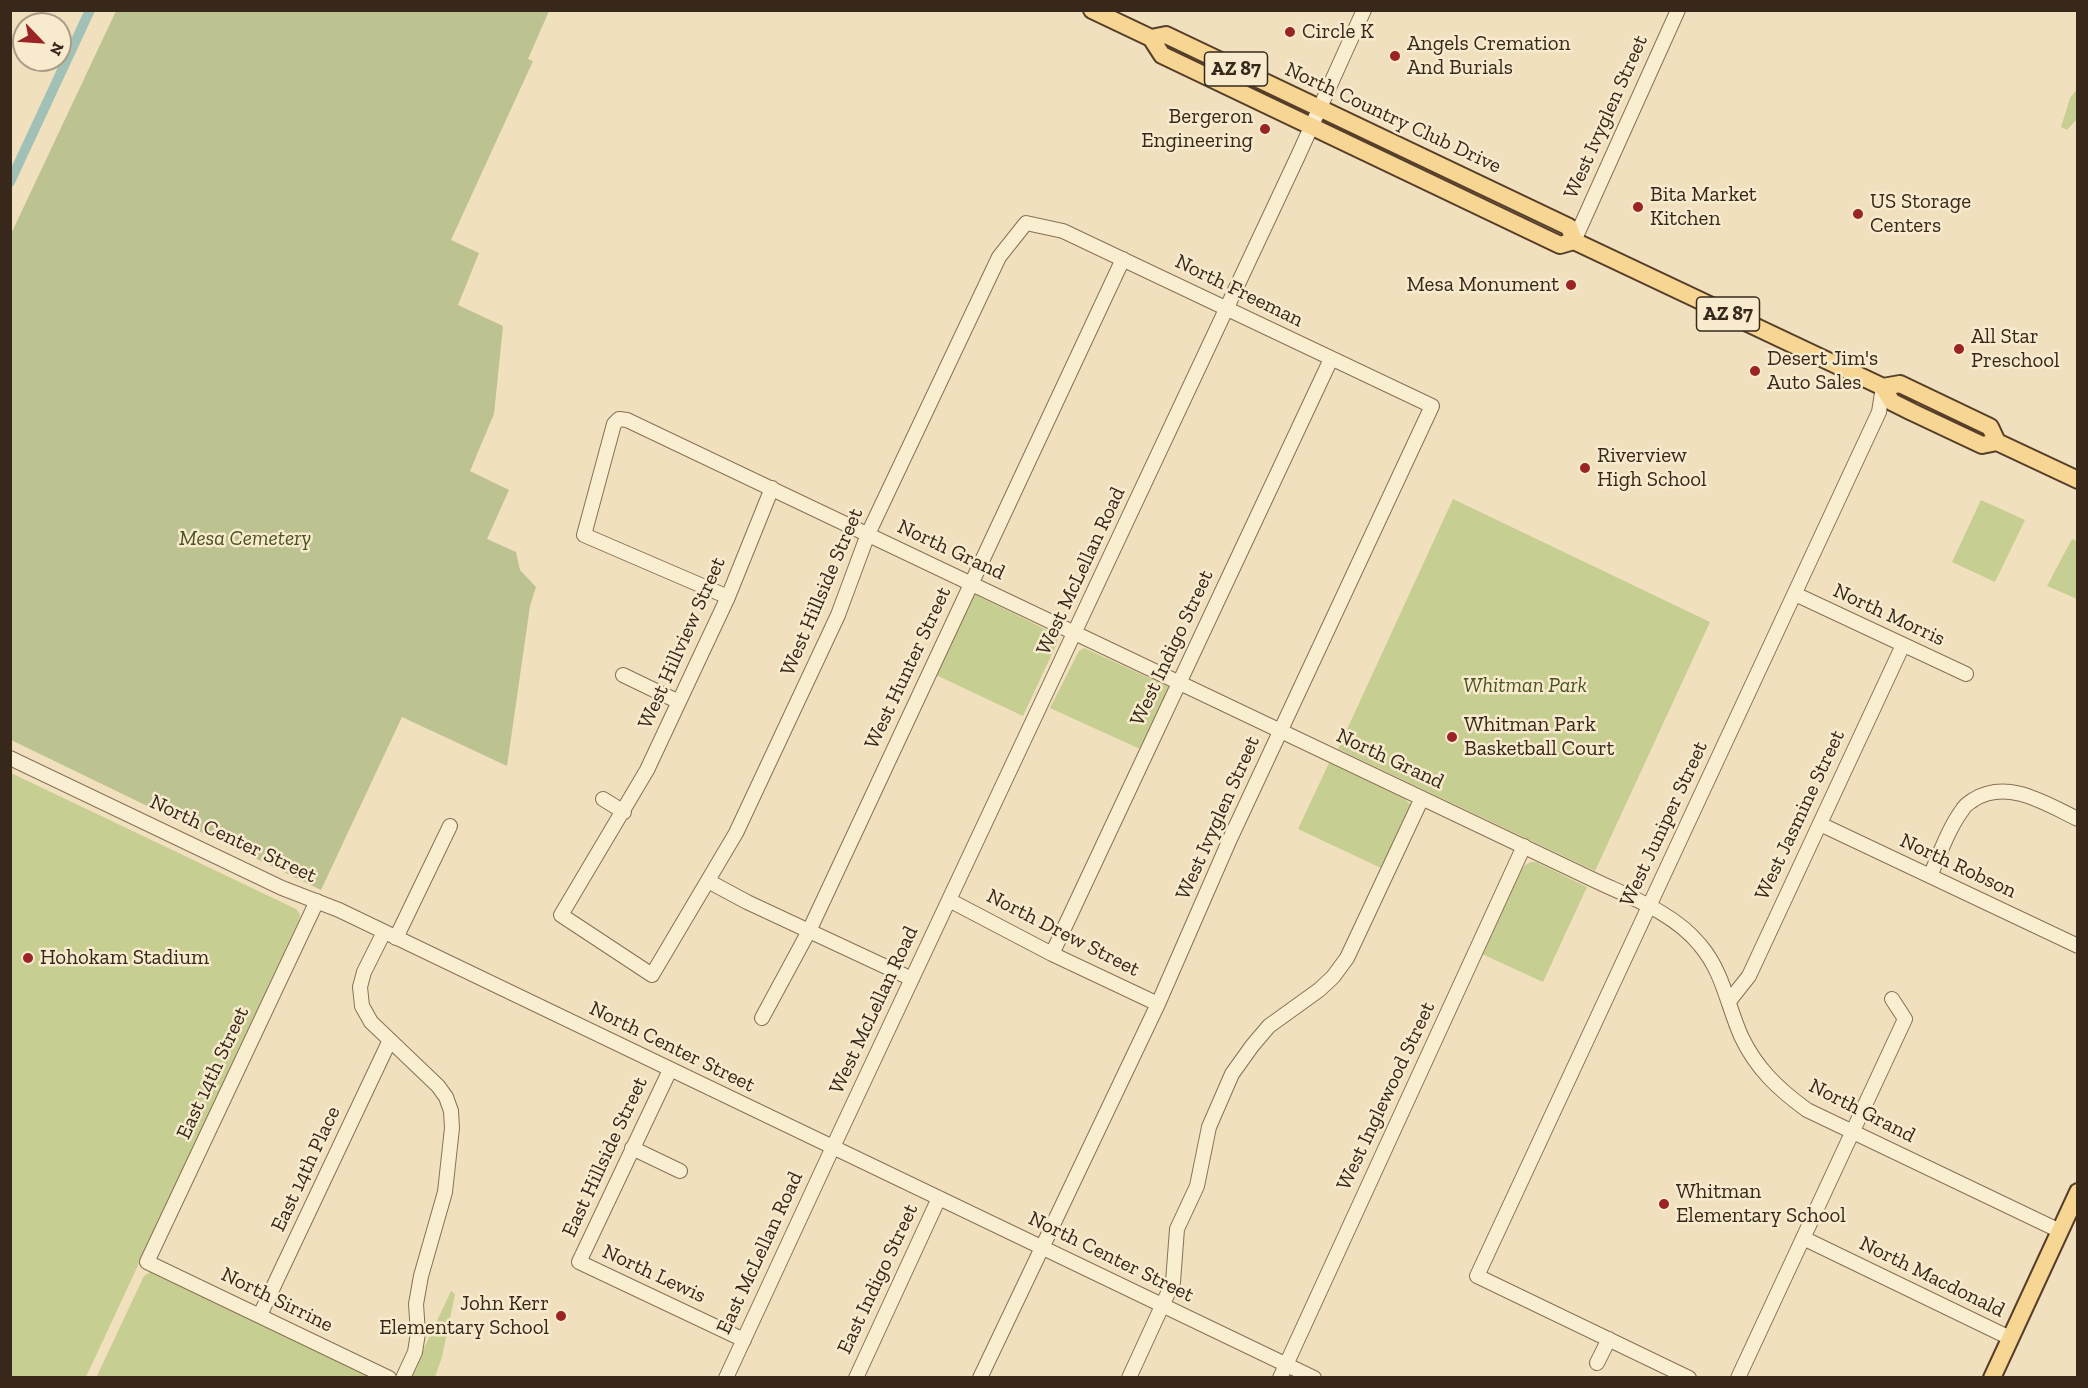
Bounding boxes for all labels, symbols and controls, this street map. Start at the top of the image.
north arrow [12,12,72,72]
place label: Circle K [1302,19,1374,45]
marker: Circle K [1283,25,1297,39]
place label: Angels Cremation And Burials [1407,31,1571,81]
street label: West Ivyglen Street [1559,31,1653,203]
text: N [46,39,68,58]
marker: Angels Cremation And Burials [1388,49,1402,63]
road number: AZ 87 [1204,52,1268,86]
street label: North Country Club Drive [1281,57,1505,179]
place label: Bergeron Engineering [1141,104,1253,154]
marker: Bergeron Engineering [1258,122,1272,136]
place label: Bita Market Kitchen [1650,182,1757,232]
place label: US Storage Centers [1870,189,1971,239]
marker: Bita Market Kitchen [1631,200,1645,214]
marker: US Storage Centers [1851,207,1865,221]
street label: North Freeman [1171,249,1307,333]
place label: Mesa Monument [1407,272,1559,298]
marker: Mesa Monument [1564,278,1578,292]
road number: AZ 87 [1696,297,1760,331]
place label: All Star Preschool [1971,324,2060,374]
marker: All Star Preschool [1952,342,1966,356]
place label: Desert Jim's Auto Sales [1767,346,1878,396]
marker: Desert Jim's Auto Sales [1748,364,1762,378]
place label: Riverview High School [1597,443,1707,493]
marker: Riverview High School [1578,461,1592,475]
street label: West McLellan Road [1031,483,1131,659]
street label: West Hillside Street [775,504,869,680]
street label: North Grand [893,514,1009,586]
park label: Mesa Cemetery [179,526,311,552]
street label: West Hillview Street [633,553,731,733]
street label: West Indigo Street [1125,566,1219,730]
street label: North Morris [1829,578,1949,652]
street label: West Hunter Street [859,583,957,753]
park label: Whitman Park [1463,673,1587,699]
place label: Whitman Park Basketball Court [1464,712,1614,762]
street label: North Grand [1332,723,1448,795]
street label: West Jasmine Street [1750,726,1850,904]
marker: Whitman Park Basketball Court [1445,730,1459,744]
street label: West Ivyglen Street [1171,732,1265,904]
street label: West Juniper Street [1615,737,1713,911]
street label: North Center Street [146,789,320,889]
street label: North Robson [1896,828,2020,904]
street label: North Drew Street [982,884,1144,982]
street label: West McLellan Road [824,922,924,1098]
place label: Hohokam Stadium [40,945,209,971]
marker: Hohokam Stadium [21,951,35,965]
street label: North Center Street [585,996,759,1098]
street label: West Inglewood Street [1331,998,1441,1194]
street label: East 14th Street [171,1003,255,1143]
street label: East Hillside Street [557,1073,653,1241]
street label: North Grand [1805,1073,1919,1149]
street label: East 14th Place [266,1102,346,1236]
street label: East McLellan Road [711,1168,809,1338]
place label: Whitman Elementary School [1676,1179,1846,1229]
marker: Whitman Elementary School [1657,1197,1671,1211]
street label: East Indigo Street [832,1200,924,1358]
street label: North Center Street [1024,1206,1198,1308]
street label: North Macdonald [1855,1231,2009,1323]
street label: North Lewis [598,1239,710,1309]
street label: North Sirrine [217,1262,337,1338]
place label: John Kerr Elementary School [379,1291,549,1341]
marker: John Kerr Elementary School [554,1309,568,1323]

